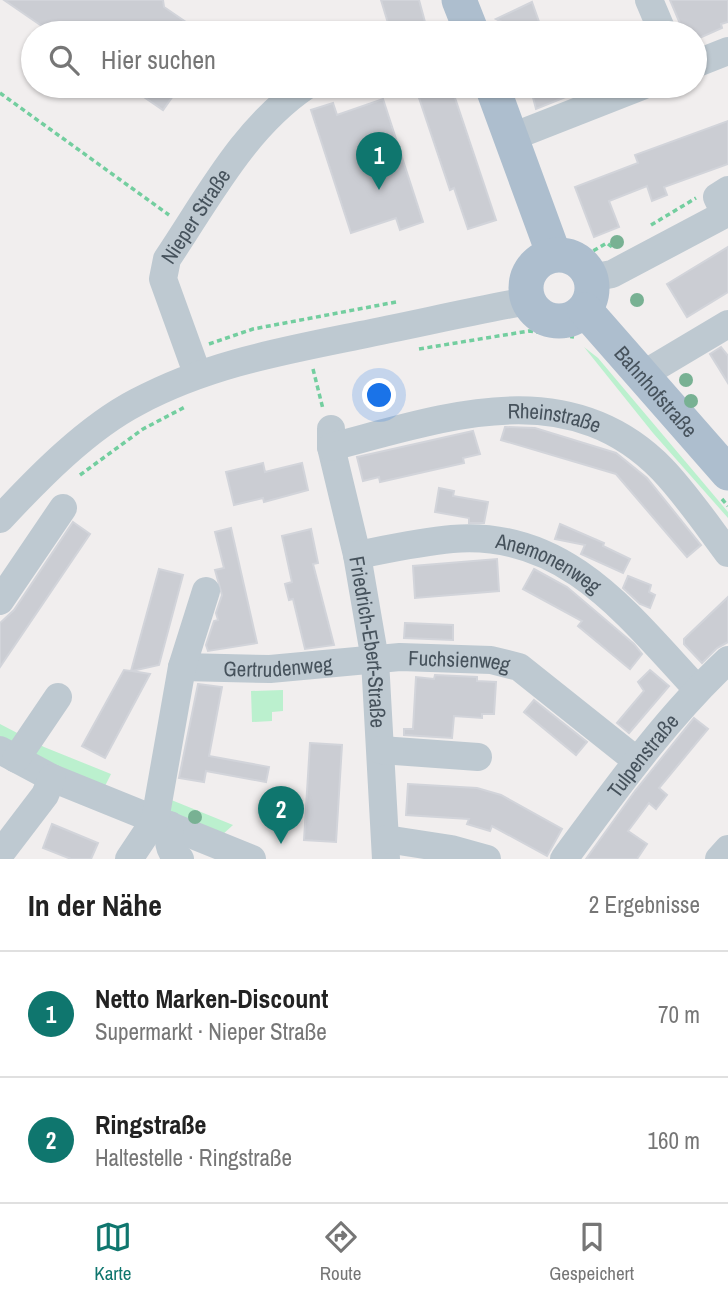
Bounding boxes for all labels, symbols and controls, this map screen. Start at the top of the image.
search box [21,21,707,98]
icon: search [45,41,83,79]
text: Hier suchen [101,42,216,77]
pin: 1 [356,132,402,190]
street label: Nieper Straße [154,162,237,269]
street label: Bahnhofstraße [608,339,704,443]
your location [362,378,396,412]
street label: Rheinstraße [507,396,606,439]
street label: Anemonenweg [493,526,608,600]
street label: Friedrich-Ebert-Straße [343,554,393,729]
street label: Fuchsienweg [408,643,514,679]
street label: Gertrudenweg [223,649,334,684]
street label: Tulpenstraße [600,707,685,803]
pin: 2 [258,786,304,844]
text: In der Nähe [28,885,162,925]
text: 2 Ergebnisse [589,889,700,920]
text: Netto Marken-Discount [95,981,328,1016]
text: 1 [46,999,56,1030]
text: 70 m [658,999,700,1030]
text: Supermarkt · Nieper Straße [95,1016,327,1047]
text: Ringstraße [95,1107,206,1142]
text: 2 [46,1125,56,1156]
text: 160 m [648,1125,700,1156]
text: Haltestelle · Ringstraße [95,1142,292,1173]
tab: Karte [94,1218,132,1286]
tab: Route [320,1218,361,1286]
tab: Gespeichert [549,1218,634,1286]

